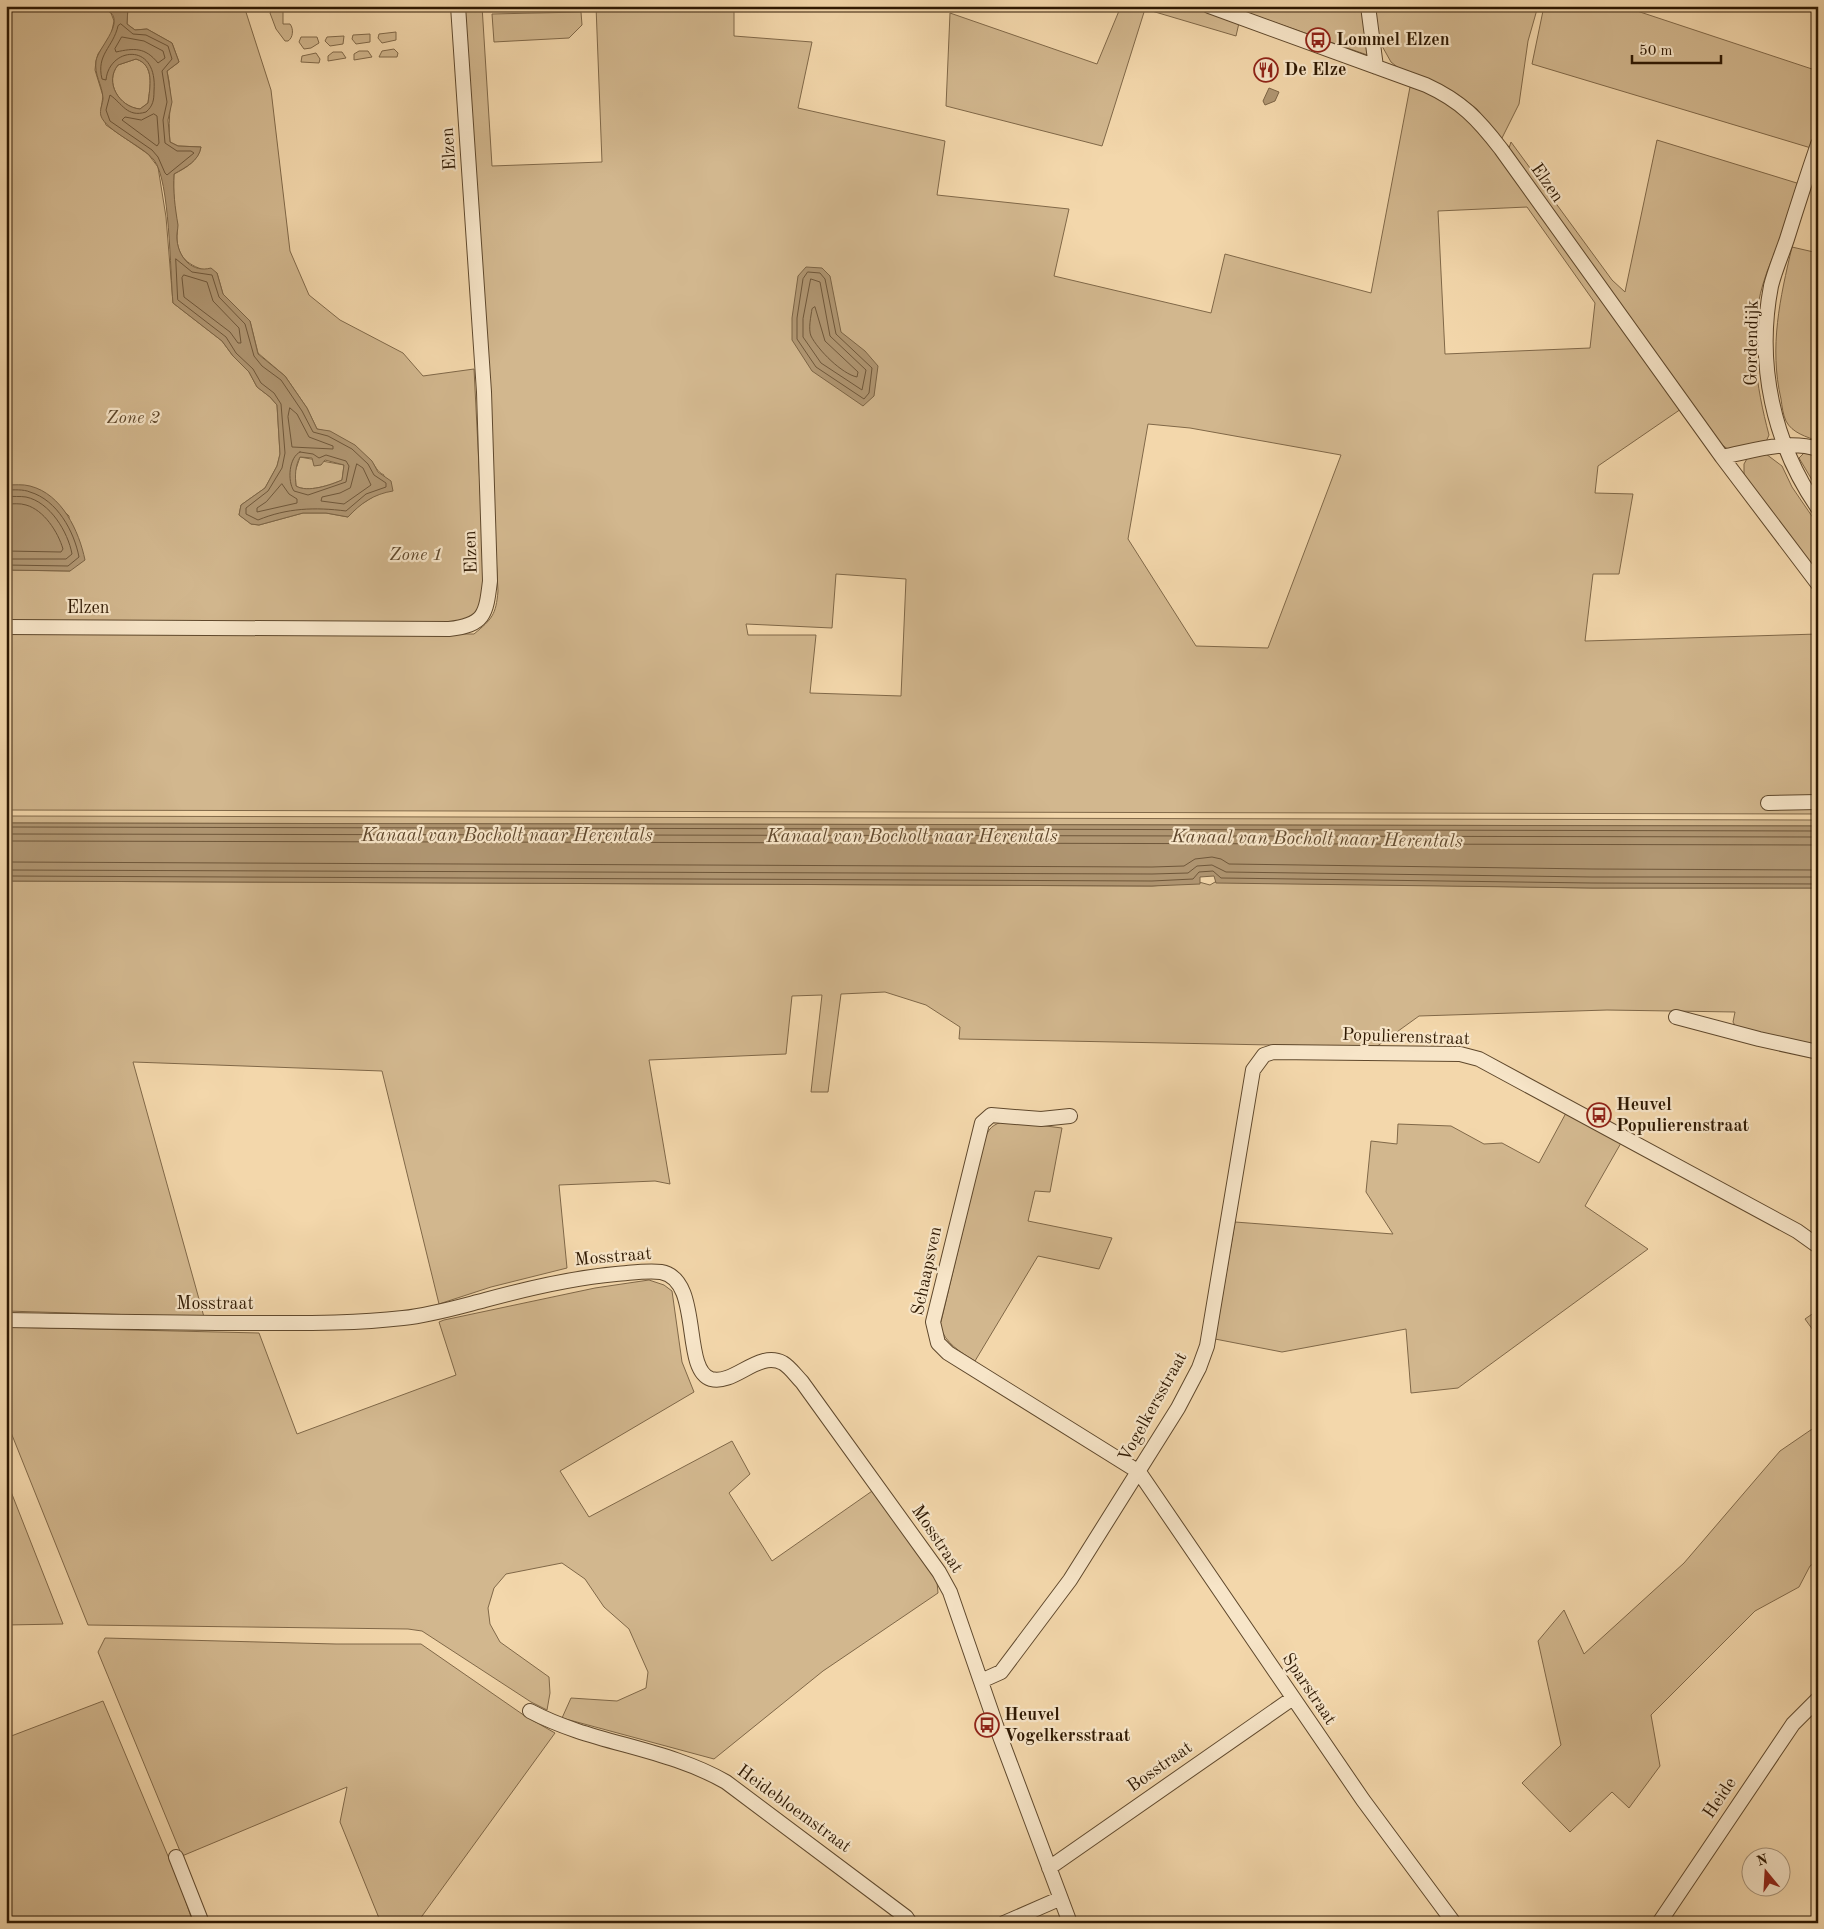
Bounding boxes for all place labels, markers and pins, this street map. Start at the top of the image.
bus stop icon: Lommel Elzen [1305,27,1331,53]
place label: Lommel Elzen [1336,31,1450,49]
restaurant icon: De Elze [1253,57,1279,83]
place label: De Elze [1284,61,1346,79]
place label: Heuvel Populierenstraat [1616,1096,1750,1135]
bus stop icon: Heuvel Populierenstraat [1586,1102,1612,1128]
place label: Heuvel Vogelkersstraat [1004,1706,1131,1745]
bus stop icon: Heuvel Vogelkersstraat [974,1712,1000,1738]

